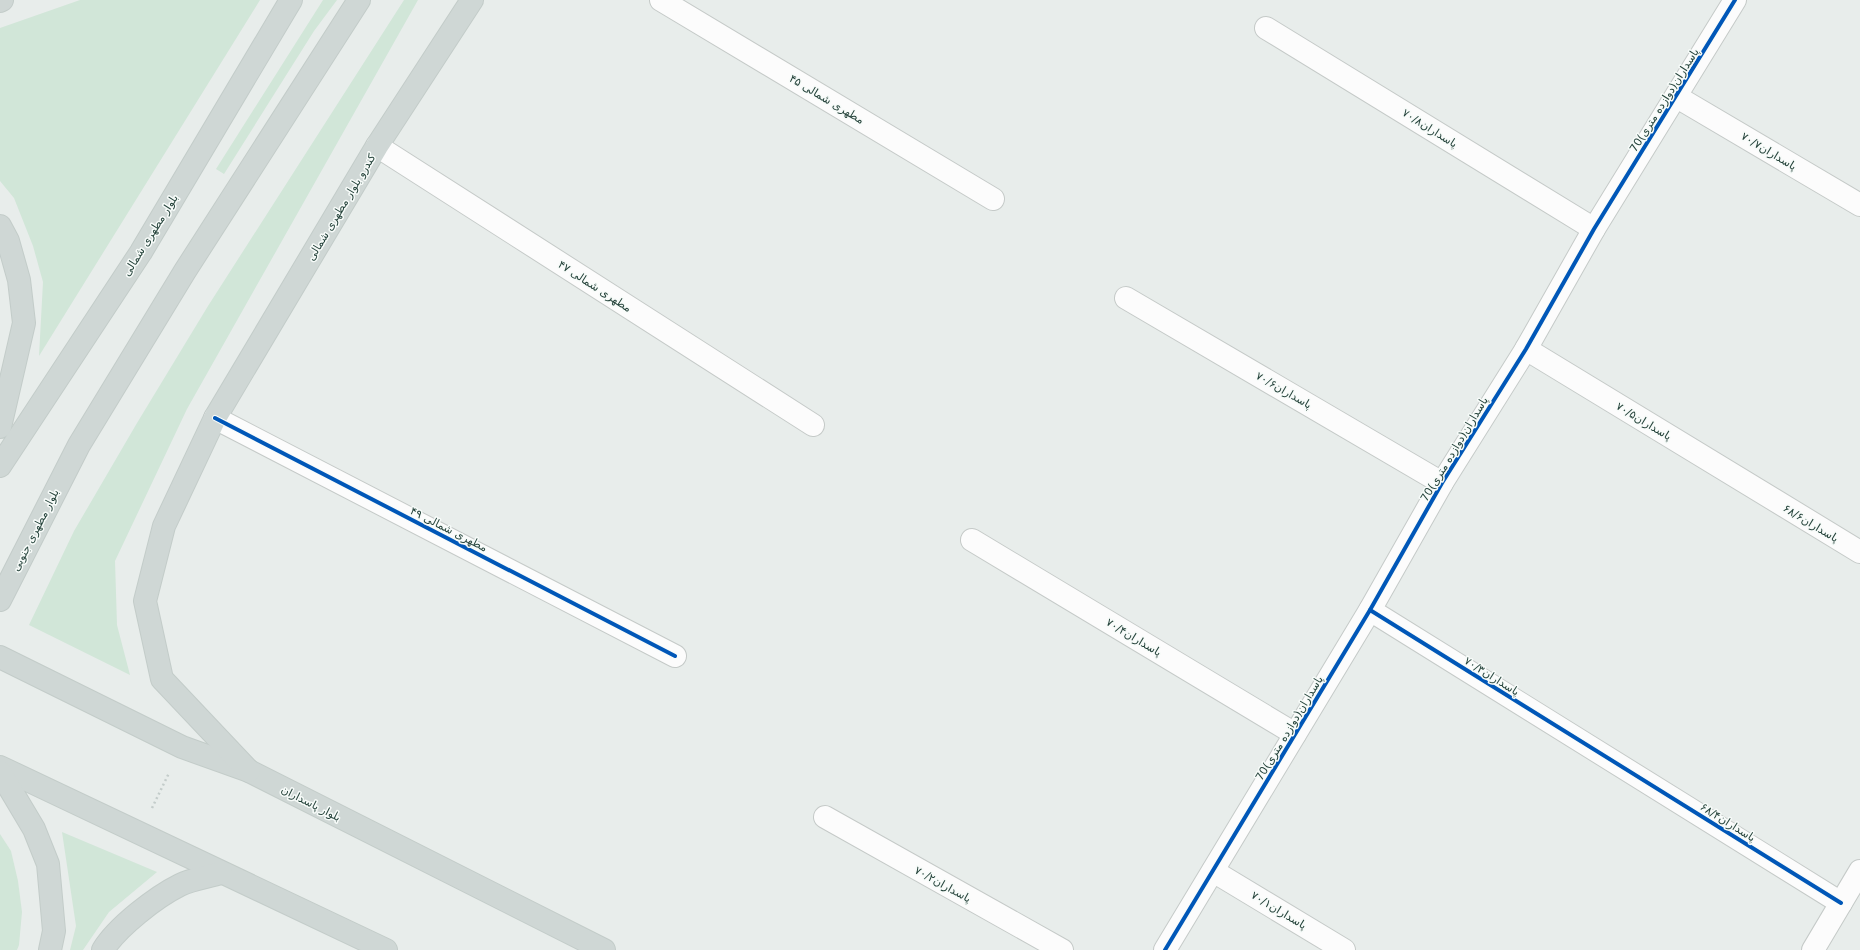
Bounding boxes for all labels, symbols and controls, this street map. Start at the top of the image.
street label: 70پاسداران(دوازده متری) [1627,46,1702,155]
street label: مطهرى شمالى ۴۵ [787,72,867,127]
street label: پاسداران۷۰/۸ [1400,106,1460,150]
street label: پاسداران۷۰/۷ [1739,130,1799,173]
street label: کندرو بلوار مطهری شمالی [304,151,379,263]
street label: بلوار مطهری شمالی [120,192,181,279]
street label: مطهرى شمالى ۴۷ [556,258,634,315]
street label: پاسداران۷۰/۶ [1254,369,1314,412]
street label: 70پاسداران(دوازده متری) [1418,394,1491,504]
street label: پاسداران۷۰/۵ [1614,400,1674,443]
street label: بلوار مطهری جنوبی [9,487,62,573]
street label: پاسداران۶۸/۶ [1781,502,1841,545]
street label: مطهرى شمالى ۴۹ [408,504,490,555]
street label: پاسداران۷۰/۴ [1104,616,1164,659]
street label: پاسداران۷۰/۳ [1462,654,1522,698]
street label: 70پاسداران(دوازده متری) [1253,673,1326,783]
street label: بلوار پاسداران [279,783,343,824]
street label: پاسداران۶۸/۴ [1698,800,1758,844]
street label: پاسداران۷۰/۲ [912,864,973,905]
street label: پاسداران۷۰/۱ [1249,889,1309,932]

